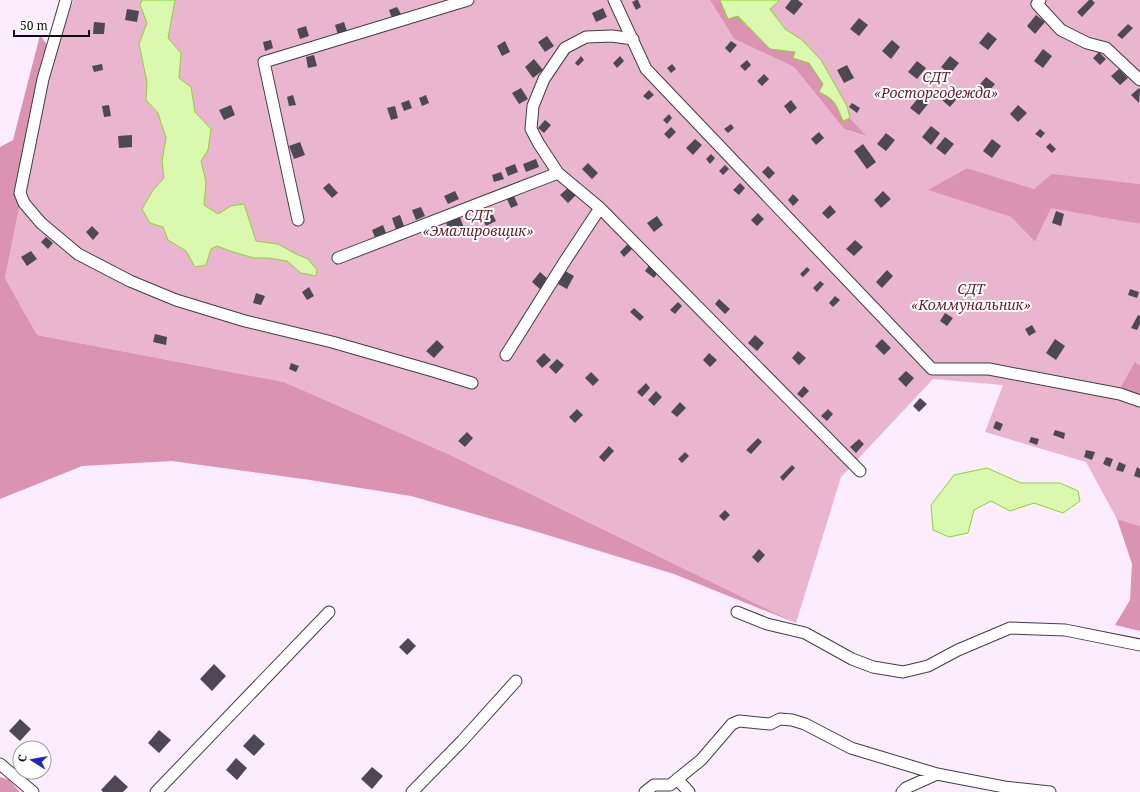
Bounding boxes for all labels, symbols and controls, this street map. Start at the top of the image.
scale bar [14,12,89,38]
text: 50 m [20,17,48,34]
park label: СДТ «Росторгодежда» [874,67,998,102]
park label: СДТ «Эмалировщик» [422,205,534,240]
park label: СДТ «Коммунальник» [911,279,1031,314]
north arrow [12,740,52,780]
text: С [14,753,30,763]

